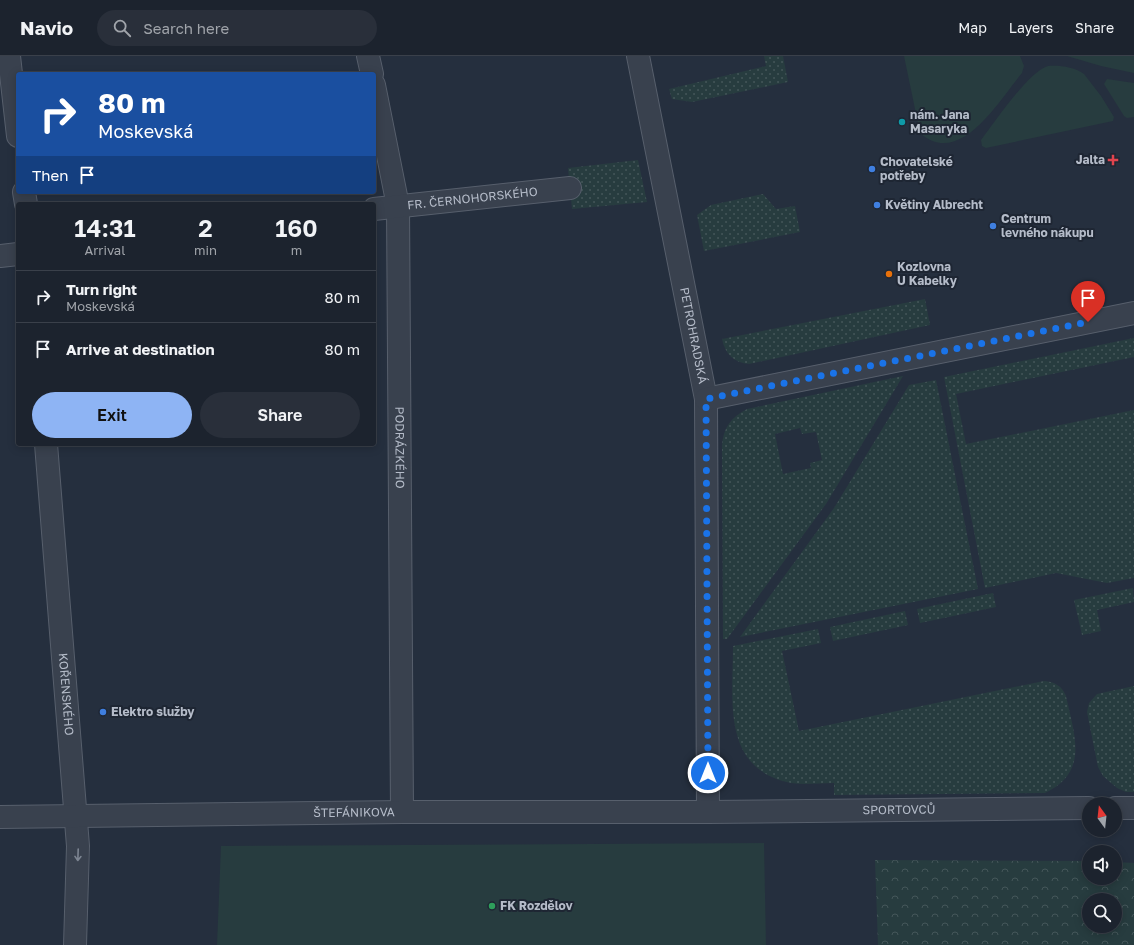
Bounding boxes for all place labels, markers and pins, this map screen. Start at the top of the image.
place label: nám. Jana Masaryka [910,107,970,136]
marker: nám. Jana Masaryka [897,117,907,127]
place label: Jalta [1076,152,1105,167]
place label: Chovatelské potřeby [880,154,953,183]
marker: Jalta [1108,155,1118,165]
marker: Chovatelské potřeby [867,164,877,174]
place label: Květiny Albrecht [885,197,983,212]
marker: Květiny Albrecht [872,200,882,210]
place label: Centrum levného nákupu [1001,211,1094,240]
marker: Centrum levného nákupu [988,221,998,231]
place label: Kozlovna U Kabelky [897,259,958,288]
marker: Kozlovna U Kabelky [884,269,894,279]
pin [1071,281,1105,322]
place label: Elektro služby [111,704,195,719]
marker: Elektro služby [98,707,108,717]
place label: FK Rozdělov [500,898,574,913]
marker: FK Rozdělov [487,901,497,911]

